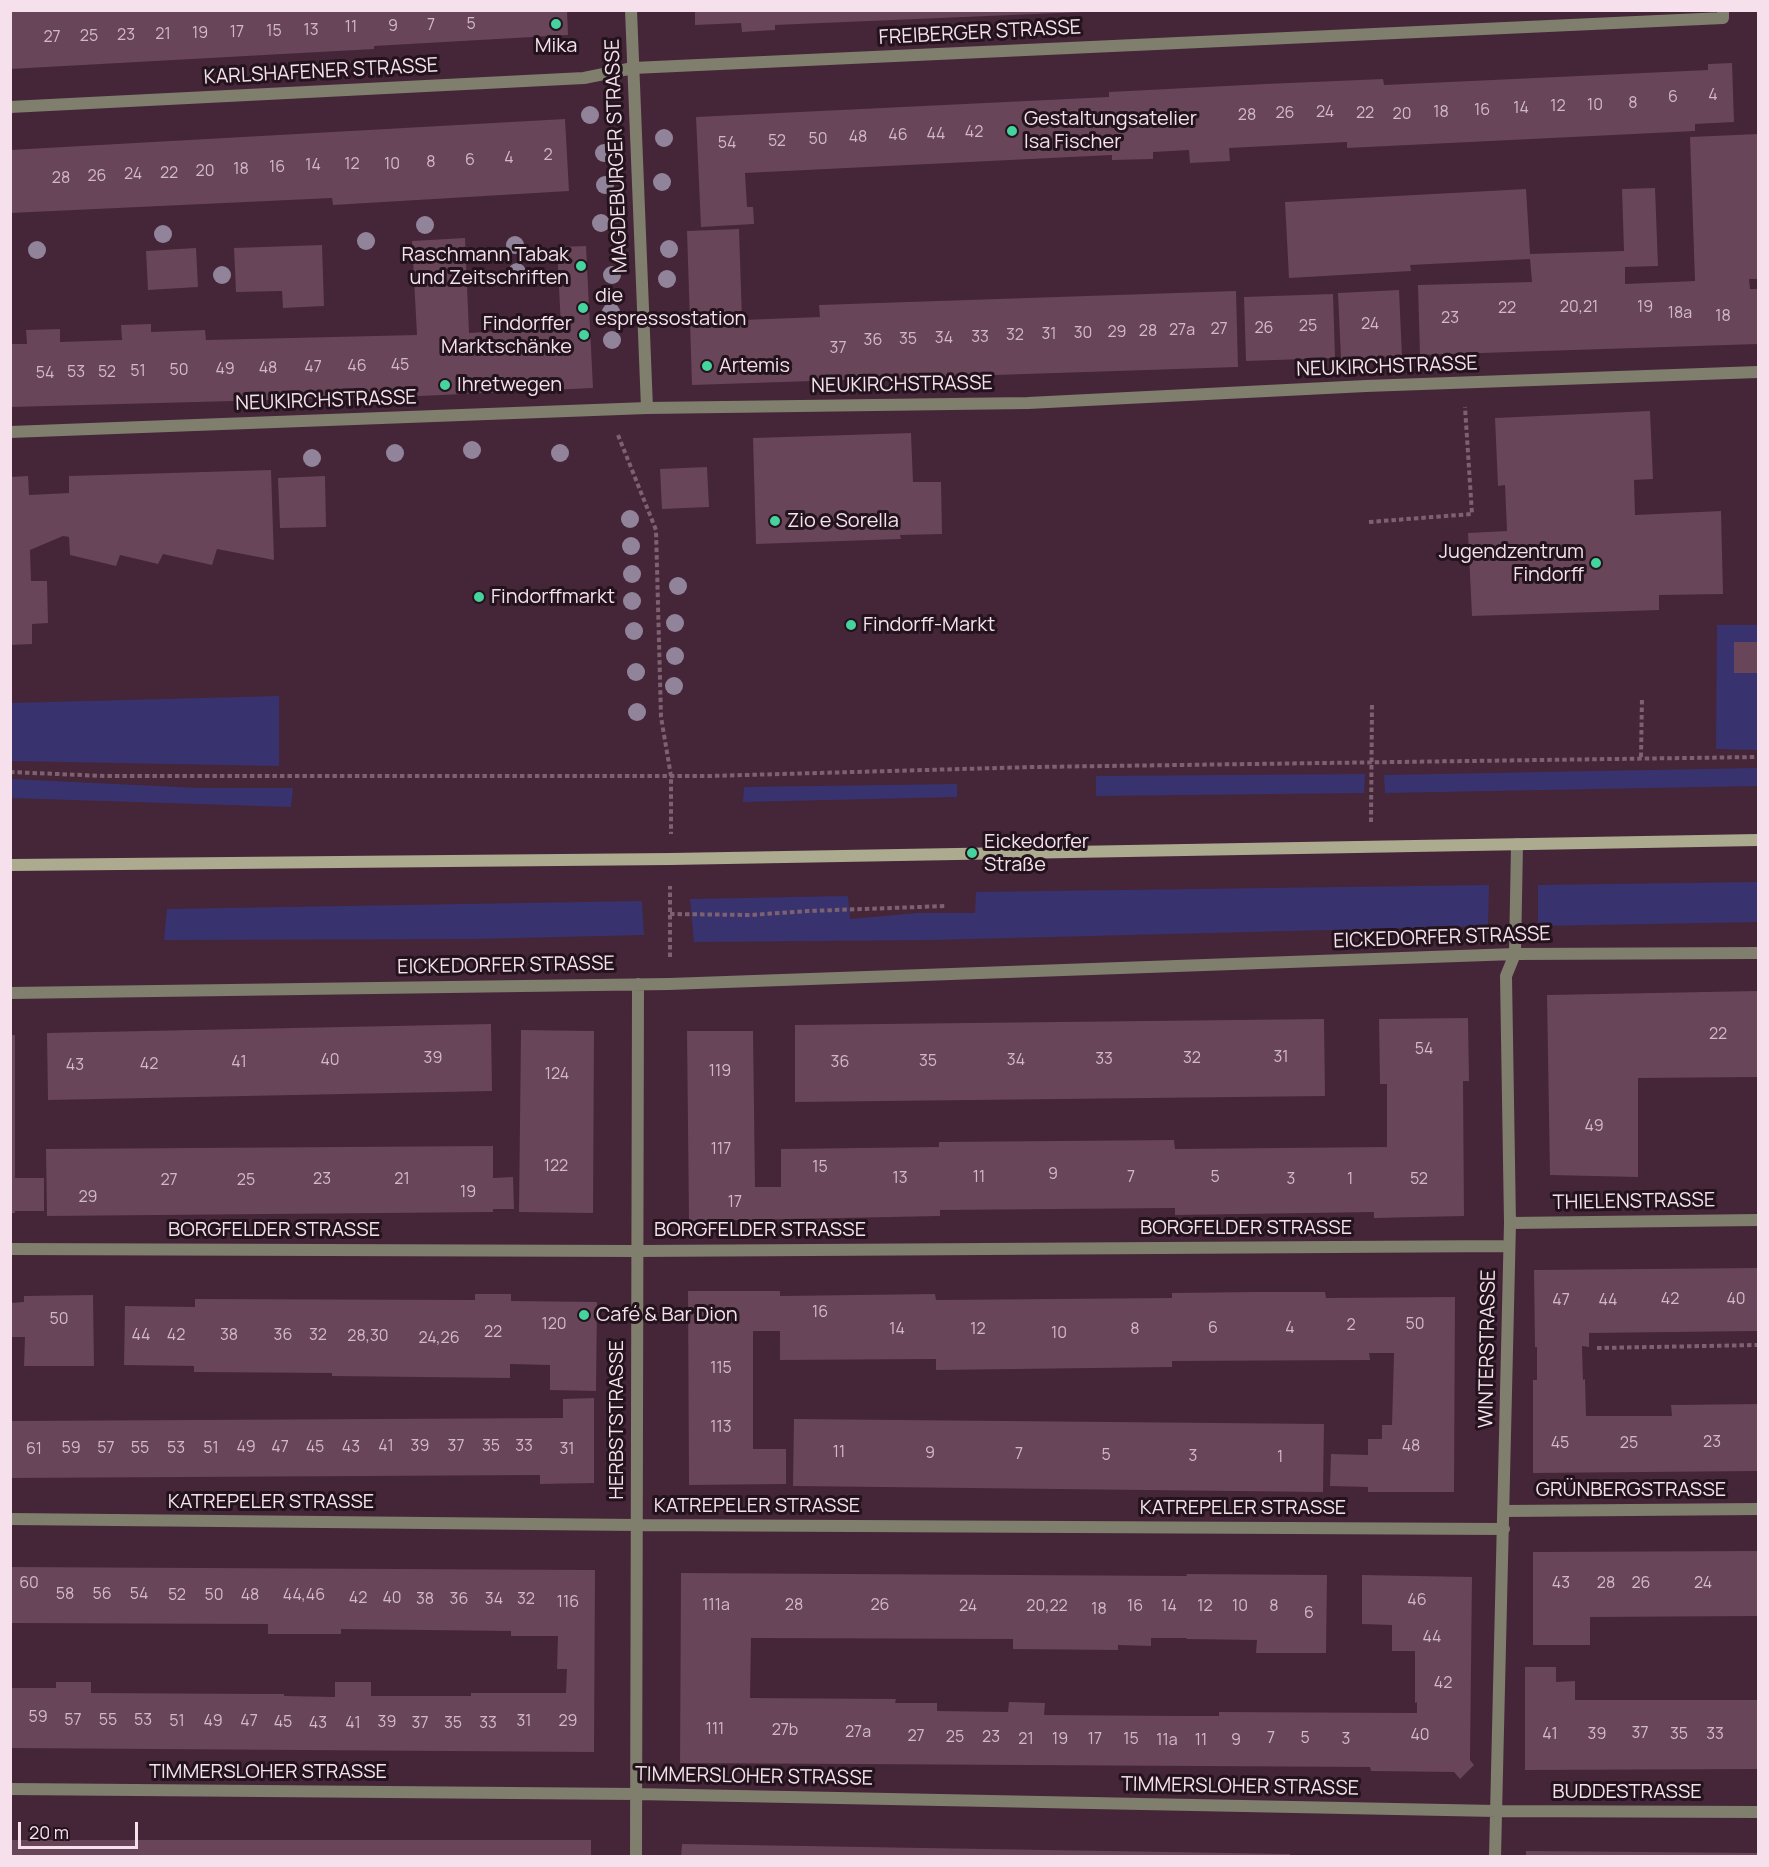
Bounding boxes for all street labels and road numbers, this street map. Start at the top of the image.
street label: FREIBERGER STRASSE [878,16,1082,50]
street label: MAGDEBURGER STRASSE [601,38,633,274]
street label: KARLSHAFENER STRASSE [203,54,439,90]
street label: NEUKIRCHSTRASSE [1296,352,1478,382]
street label: NEUKIRCHSTRASSE [811,371,993,399]
street label: NEUKIRCHSTRASSE [235,386,417,416]
street label: EICKEDORFER STRASSE [1333,922,1551,954]
street label: EICKEDORFER STRASSE [397,952,615,980]
street label: THIELENSTRASSE [1553,1189,1715,1215]
street label: BORGFELDER STRASSE [1140,1216,1352,1240]
street label: BORGFELDER STRASSE [168,1218,380,1242]
street label: BORGFELDER STRASSE [654,1218,866,1242]
street label: WINTERSTRASSE [1475,1270,1501,1428]
street label: HERBSTSTRASSE [605,1340,629,1500]
street label: GRÜNBERGSTRASSE [1536,1478,1726,1502]
street label: KATREPELER STRASSE [168,1490,374,1514]
street label: KATREPELER STRASSE [654,1494,860,1518]
street label: KATREPELER STRASSE [1140,1496,1346,1520]
street label: TIMMERSLOHER STRASSE [149,1760,387,1784]
street label: TIMMERSLOHER STRASSE [635,1763,873,1791]
street label: TIMMERSLOHER STRASSE [1121,1773,1359,1801]
street label: BUDDESTRASSE [1552,1780,1702,1804]

